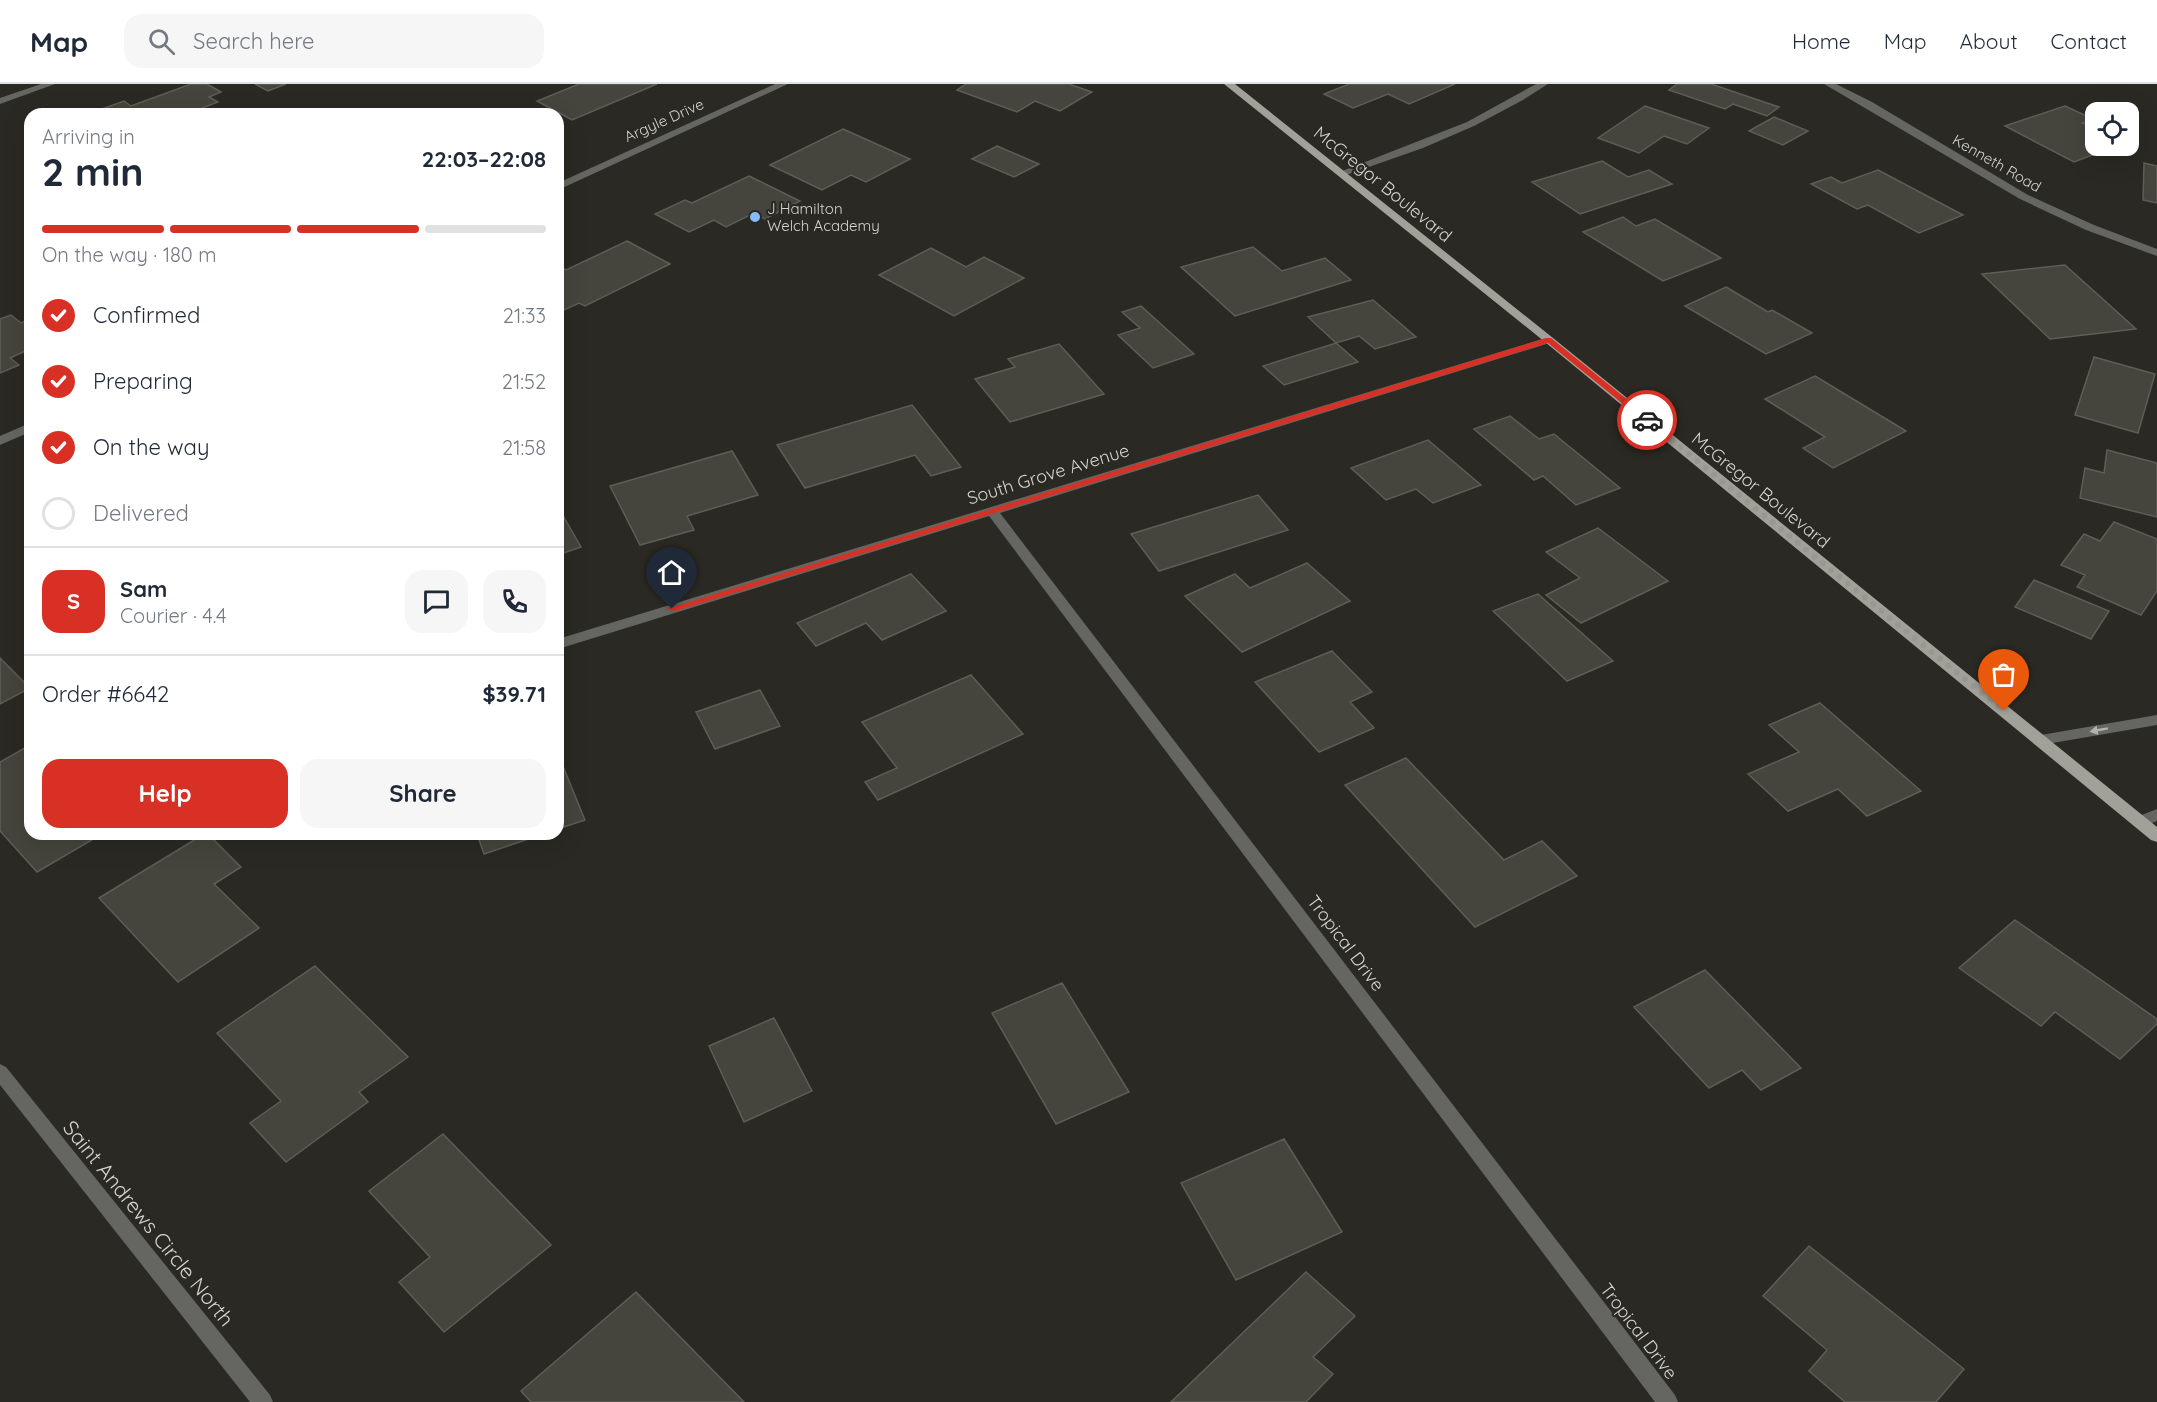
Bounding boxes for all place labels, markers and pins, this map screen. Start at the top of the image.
place label: J Hamilton Welch Academy [767,199,880,235]
marker: J Hamilton Welch Academy [748,210,762,224]
pin [646,547,697,609]
pin [1978,649,2029,711]

